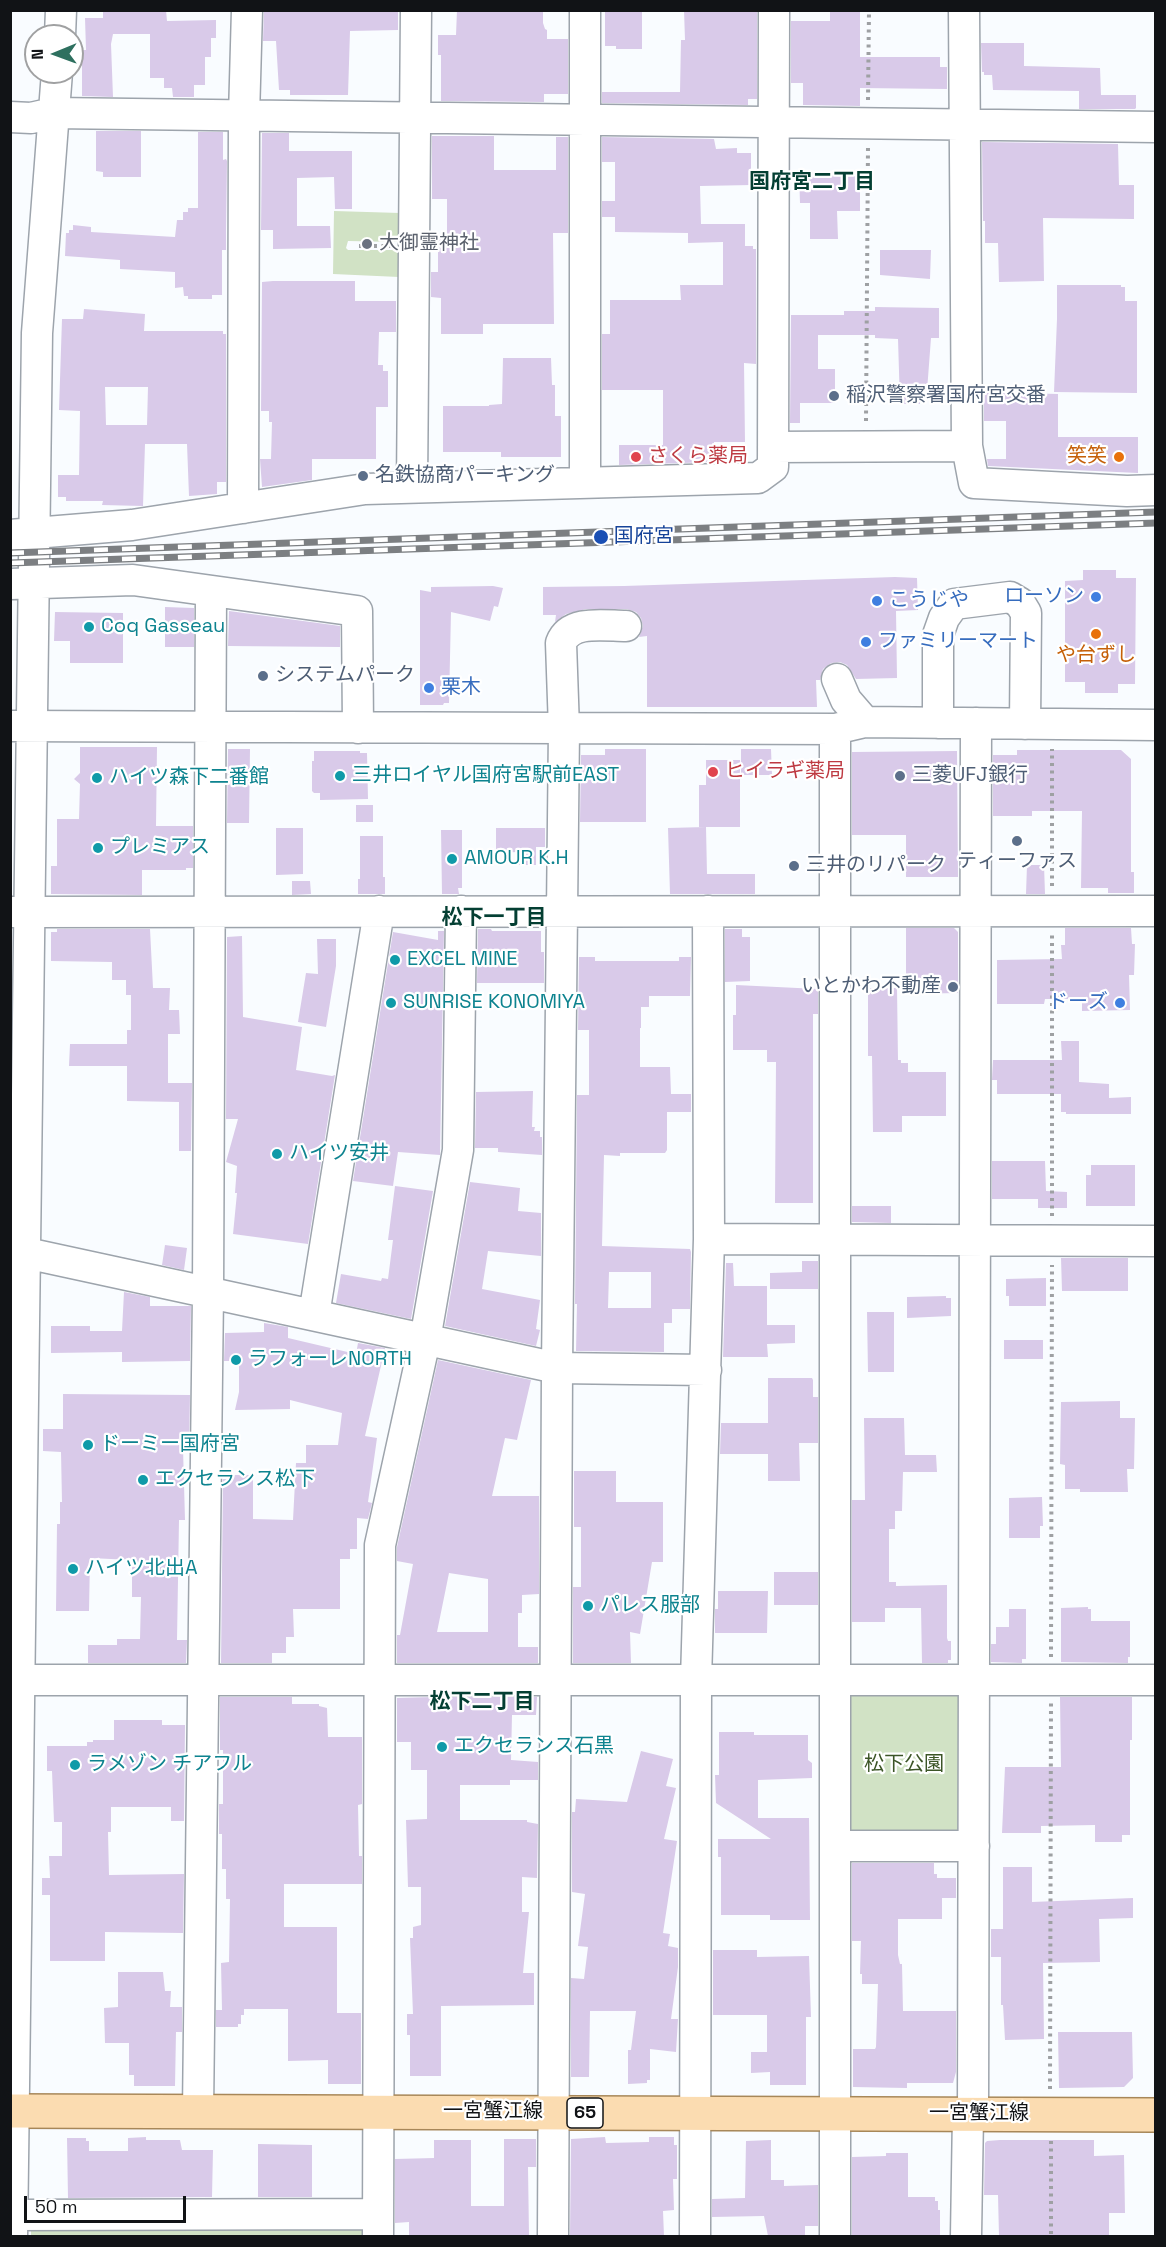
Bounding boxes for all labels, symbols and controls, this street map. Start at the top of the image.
north arrow [24,24,84,84]
text: N [27,49,48,60]
district label: 国府宮二丁目 [749,169,875,195]
place label: 大御霊神社 [379,232,479,256]
marker: 大御霊神社 [360,237,374,251]
place label: 稲沢警察署国府宮交番 [846,384,1046,408]
marker: 稲沢警察署国府宮交番 [827,389,841,403]
place label: さくら薬局 [648,445,748,469]
place label: 笑笑 [1067,445,1107,469]
marker: さくら薬局 [629,450,643,464]
marker: 笑笑 [1112,450,1126,464]
place label: 名鉄協商パーキング [375,464,555,488]
marker: 名鉄協商パーキング [356,469,370,483]
place label: 国府宮 [614,525,674,549]
marker: 国府宮 [592,528,610,546]
place label: ローソン [1004,585,1084,609]
place label: こうじや [889,589,969,613]
marker: ローソン [1089,590,1103,604]
marker: こうじや [870,594,884,608]
place label: Coq Gasseau [101,615,225,639]
marker: Coq Gasseau [82,620,96,634]
marker: や台ずし [1089,627,1103,641]
place label: ファミリーマート [878,630,1038,654]
marker: ファミリーマート [859,635,873,649]
place label: や台ずし [1056,644,1136,668]
place label: システムパーク [275,664,415,688]
marker: システムパーク [256,669,270,683]
place label: 栗木 [441,676,481,700]
marker: 栗木 [422,681,436,695]
place label: ヒイラギ薬局 [725,760,845,784]
place label: 三井ロイヤル国府宮駅前EAST [352,764,619,788]
place label: 三菱UFJ銀行 [912,764,1028,788]
marker: ヒイラギ薬局 [706,765,720,779]
place label: ハイツ森下二番館 [109,766,269,790]
marker: 三井ロイヤル国府宮駅前EAST [333,769,347,783]
marker: 三菱UFJ銀行 [893,769,907,783]
marker: ハイツ森下二番館 [90,771,104,785]
marker: ティーファス [1010,834,1024,848]
place label: プレミアス [110,836,210,860]
marker: プレミアス [91,841,105,855]
place label: AMOUR K.H [464,847,569,871]
place label: ティーファス [957,850,1077,874]
marker: AMOUR K.H [445,852,459,866]
place label: 三井のリパーク [806,854,946,878]
marker: 三井のリパーク [787,859,801,873]
district label: 松下一丁目 [442,905,546,931]
place label: EXCEL MINE [407,948,517,972]
marker: EXCEL MINE [388,953,402,967]
place label: いとかわ不動産 [801,975,941,999]
marker: いとかわ不動産 [946,980,960,994]
place label: SUNRISE KONOMIYA [403,991,585,1015]
place label: ドーズ [1048,991,1108,1015]
marker: SUNRISE KONOMIYA [384,996,398,1010]
marker: ドーズ [1113,996,1127,1010]
place label: ハイツ安井 [289,1142,389,1166]
marker: ハイツ安井 [270,1147,284,1161]
place label: ラフォーレNORTH [248,1348,412,1372]
marker: ラフォーレNORTH [229,1353,243,1367]
place label: ドーミー国府宮 [100,1433,240,1457]
marker: ドーミー国府宮 [81,1438,95,1452]
place label: エクセランス松下 [155,1468,315,1492]
marker: エクセランス松下 [136,1473,150,1487]
place label: ハイツ北出A [85,1557,198,1581]
marker: ハイツ北出A [66,1562,80,1576]
place label: パレス服部 [600,1594,700,1618]
marker: パレス服部 [581,1599,595,1613]
district label: 松下二丁目 [430,1689,534,1715]
place label: エクセランス石黒 [454,1735,614,1759]
marker: エクセランス石黒 [435,1740,449,1754]
place label: ラメゾン チアフル [87,1753,252,1777]
park label: 松下公園 [864,1753,944,1777]
marker: ラメゾン チアフル [68,1758,82,1772]
road number: 65 [567,2098,603,2128]
street label: 一宮蟹江線 [443,2100,543,2124]
street label: 一宮蟹江線 [929,2102,1029,2126]
scale bar [27,2184,189,2222]
text: 50 m [35,2195,77,2218]

